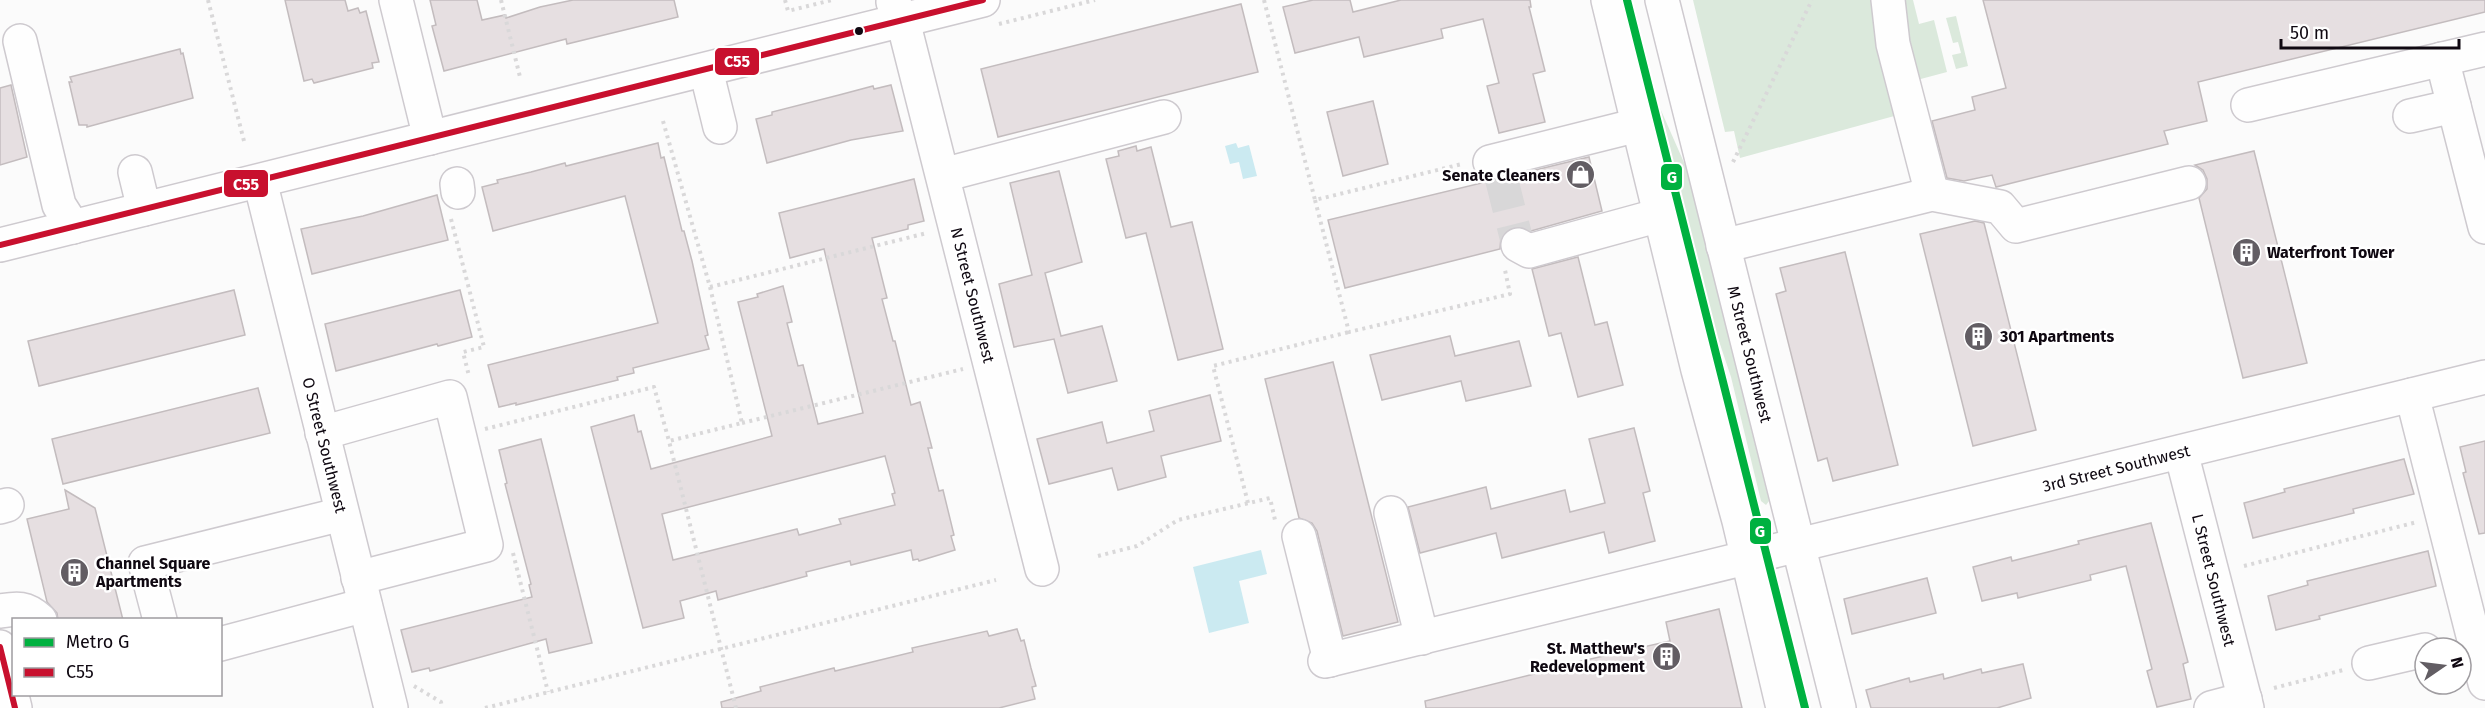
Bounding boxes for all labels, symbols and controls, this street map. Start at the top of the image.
scale bar [2281,12,2460,50]
text: 50 m [2290,22,2329,44]
unlabelled marker [853,25,865,37]
line badge: C55 [714,47,760,76]
text: C55 [724,52,750,71]
shop icon: Senate Cleaners [1565,159,1597,191]
line badge: G [1660,163,1683,191]
place label: Senate Cleaners [1442,166,1560,185]
text: G [1667,168,1677,187]
line badge: C55 [223,169,269,198]
text: C55 [233,175,259,194]
street label: N Street Southwest [947,225,999,365]
building icon: Waterfront Tower [2230,236,2262,268]
place label: Waterfront Tower [2267,243,2395,262]
street label: M Street Southwest [1723,284,1776,425]
building icon: 301 Apartments [1963,320,1995,352]
place label: 301 Apartments [1999,327,2114,346]
street label: O Street Southwest [298,375,351,515]
street label: 3rd Street Southwest [2041,441,2192,496]
street label: L Street Southwest [2188,512,2239,649]
line badge: G [1749,517,1772,545]
text: G [1755,522,1765,541]
place label: Channel Square Apartments [95,554,210,591]
building icon: Channel Square Apartments [59,556,91,588]
legend [12,618,222,696]
text: Metro G [66,631,129,653]
north arrow [2413,636,2473,696]
place label: St. Matthew's Redevelopment [1530,639,1646,676]
building icon: St. Matthew's Redevelopment [1650,641,1682,673]
text: N [2447,655,2468,670]
text: C55 [66,661,94,683]

